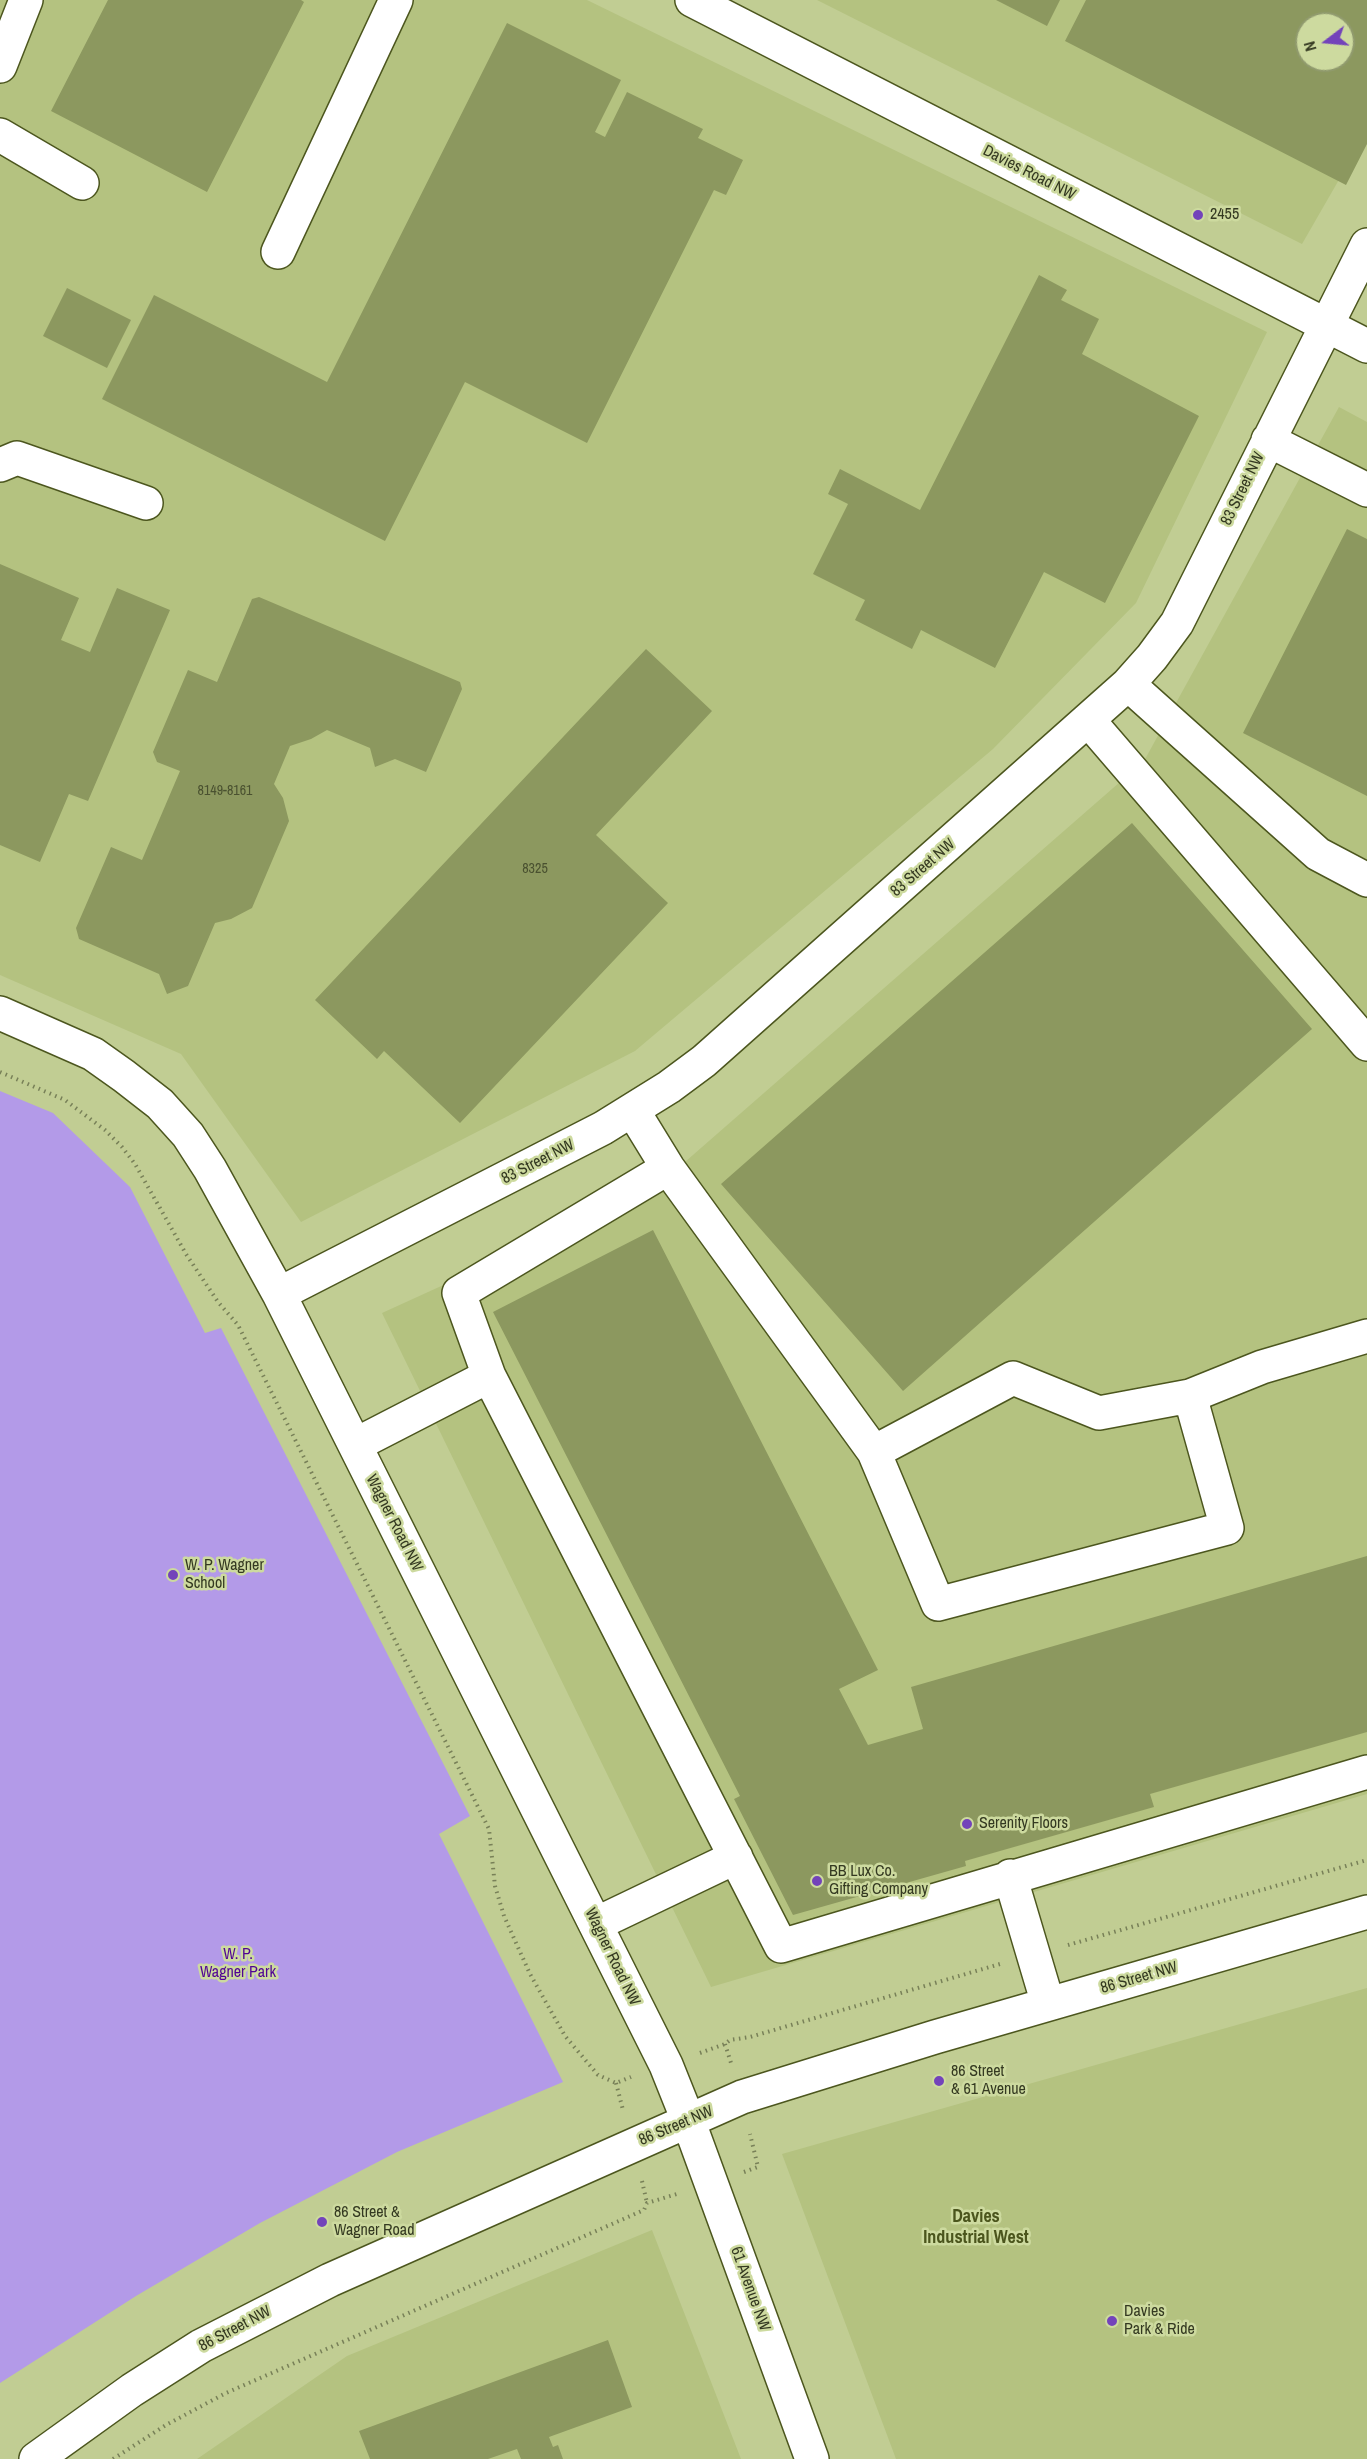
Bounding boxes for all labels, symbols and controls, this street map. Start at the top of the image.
north arrow [1295,12,1355,72]
text: N [1298,39,1322,54]
street label: Davies Road NW [979,141,1079,205]
place label: 2455 [1210,205,1239,225]
marker: 2455 [1191,208,1205,222]
street label: 83 Street NW [1217,449,1269,529]
house number: 8149-8161 [198,783,252,799]
street label: 83 Street NW [887,835,959,901]
house number: 8325 [522,861,548,877]
street label: 83 Street NW [499,1136,577,1188]
street label: Wagner Road NW [361,1471,427,1575]
place label: W. P. Wagner School [185,1556,264,1594]
marker: W. P. Wagner School [166,1568,180,1582]
place label: Serenity Floors [979,1814,1068,1834]
marker: Serenity Floors [960,1817,974,1831]
place label: BB Lux Co. Gifting Company [829,1862,928,1900]
marker: BB Lux Co. Gifting Company [810,1874,824,1888]
street label: Wagner Road NW [580,1905,644,2009]
park label: W. P. Wagner Park [200,1945,276,1983]
street label: 86 Street NW [1099,1958,1179,1998]
place label: 86 Street & 61 Avenue [951,2062,1026,2100]
marker: 86 Street & 61 Avenue [932,2074,946,2088]
street label: 86 Street NW [636,2102,716,2150]
place label: 86 Street & Wagner Road [334,2203,414,2241]
district label: Davies Industrial West [923,2206,1029,2248]
marker: 86 Street & Wagner Road [315,2215,329,2229]
street label: 61 Avenue NW [726,2244,774,2334]
street label: 86 Street NW [196,2302,274,2356]
place label: Davies Park & Ride [1124,2302,1195,2340]
marker: Davies Park & Ride [1105,2314,1119,2328]

